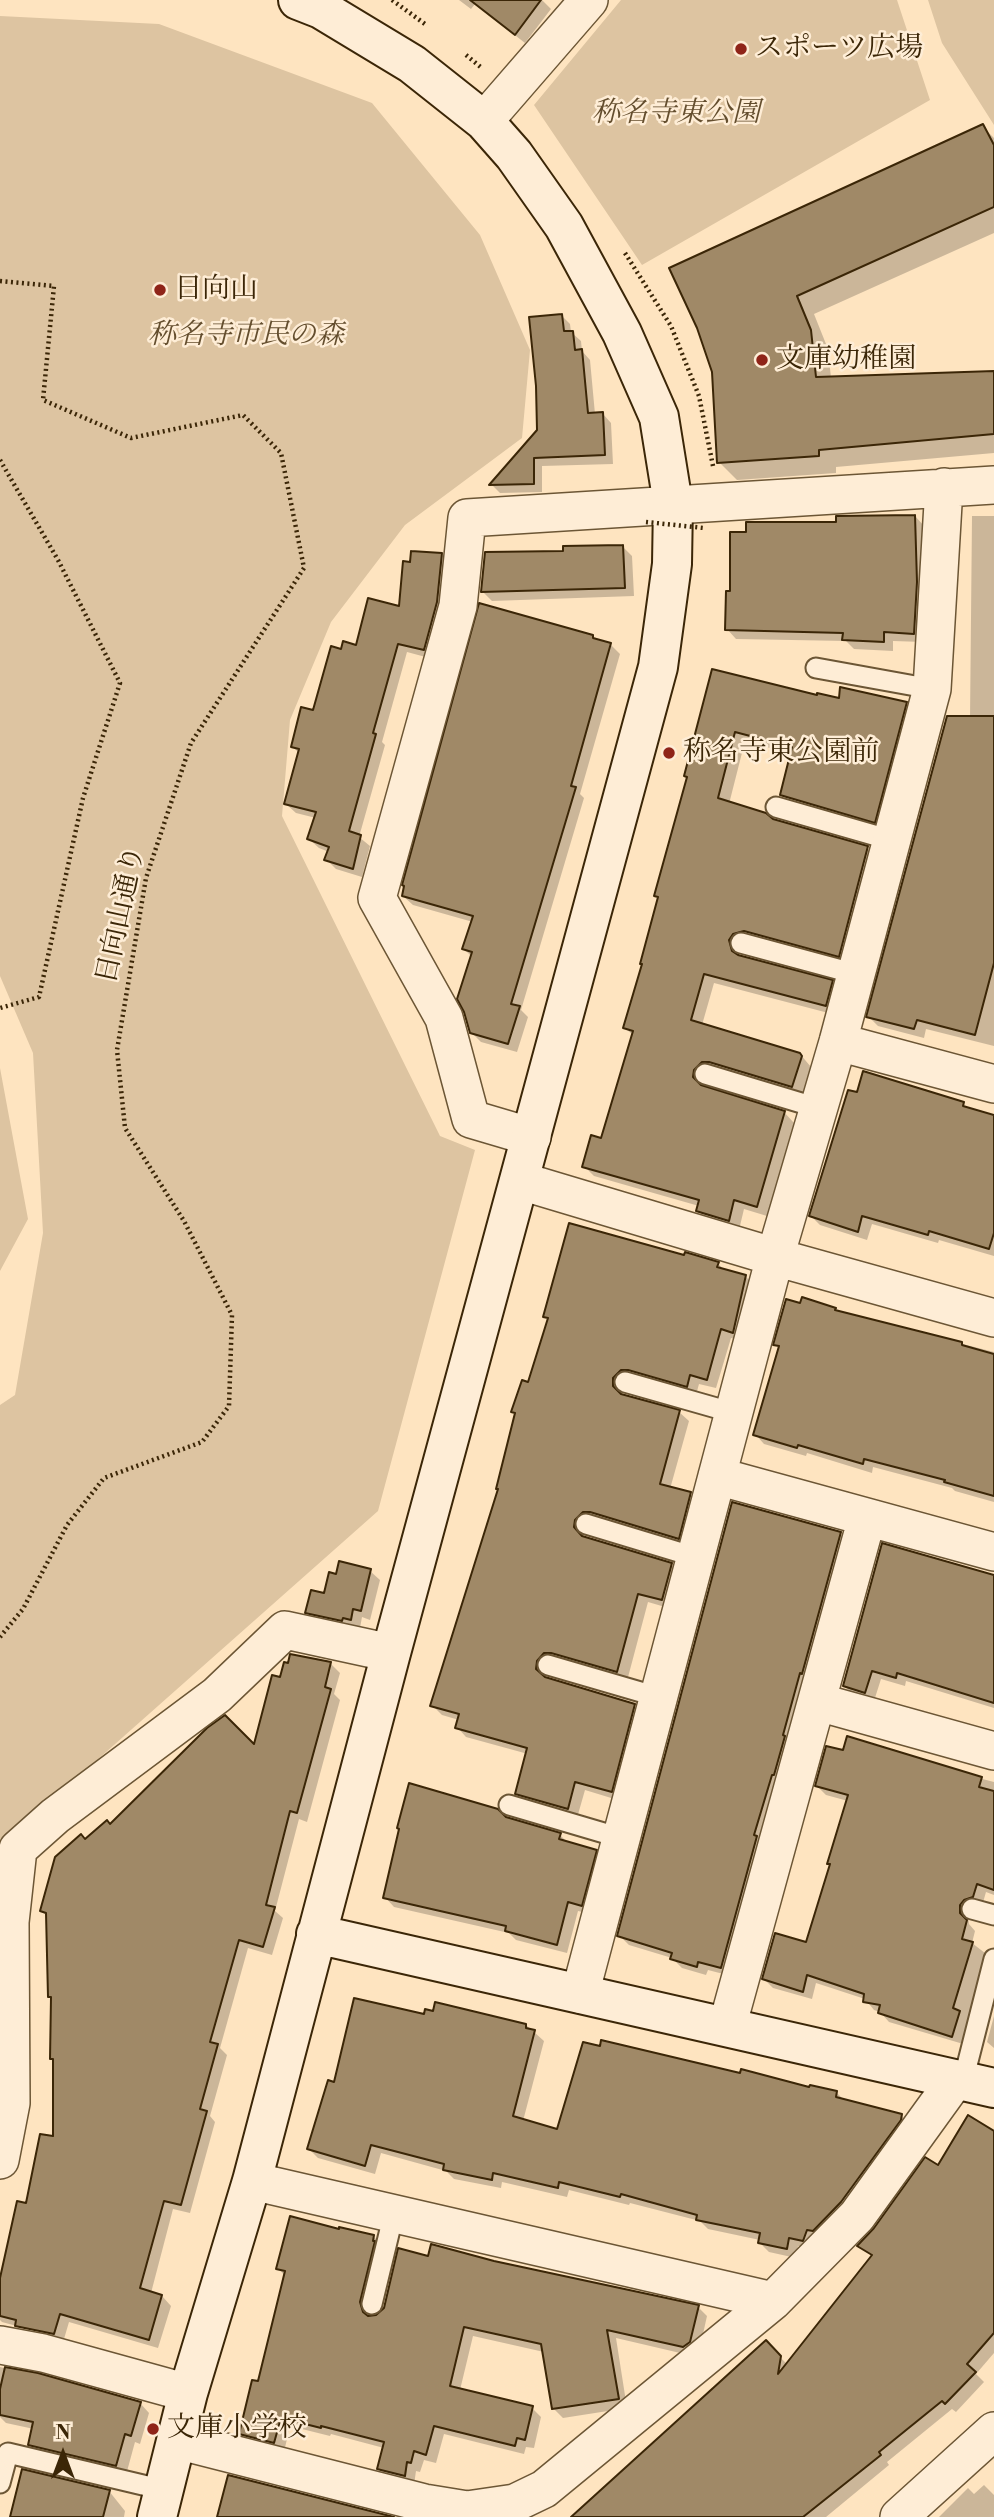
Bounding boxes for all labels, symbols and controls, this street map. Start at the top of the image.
place label: スポーツ広場 [755,32,923,66]
marker: スポーツ広場 [733,41,749,57]
park label: 称名寺東公園 [592,97,760,131]
place label: 日向山 [174,273,258,307]
marker: 日向山 [152,282,168,298]
park label: 称名寺市民の森 [148,319,344,353]
place label: 文庫幼稚園 [776,343,916,377]
marker: 文庫幼稚園 [754,352,770,368]
place label: 称名寺東公園前 [683,736,879,770]
marker: 称名寺東公園前 [661,745,677,761]
street label: 日向山通り [91,843,153,987]
place label: 文庫小学校 [167,2412,307,2446]
north arrow [28,2419,98,2489]
text: N [55,2421,71,2445]
marker: 文庫小学校 [145,2421,161,2437]

